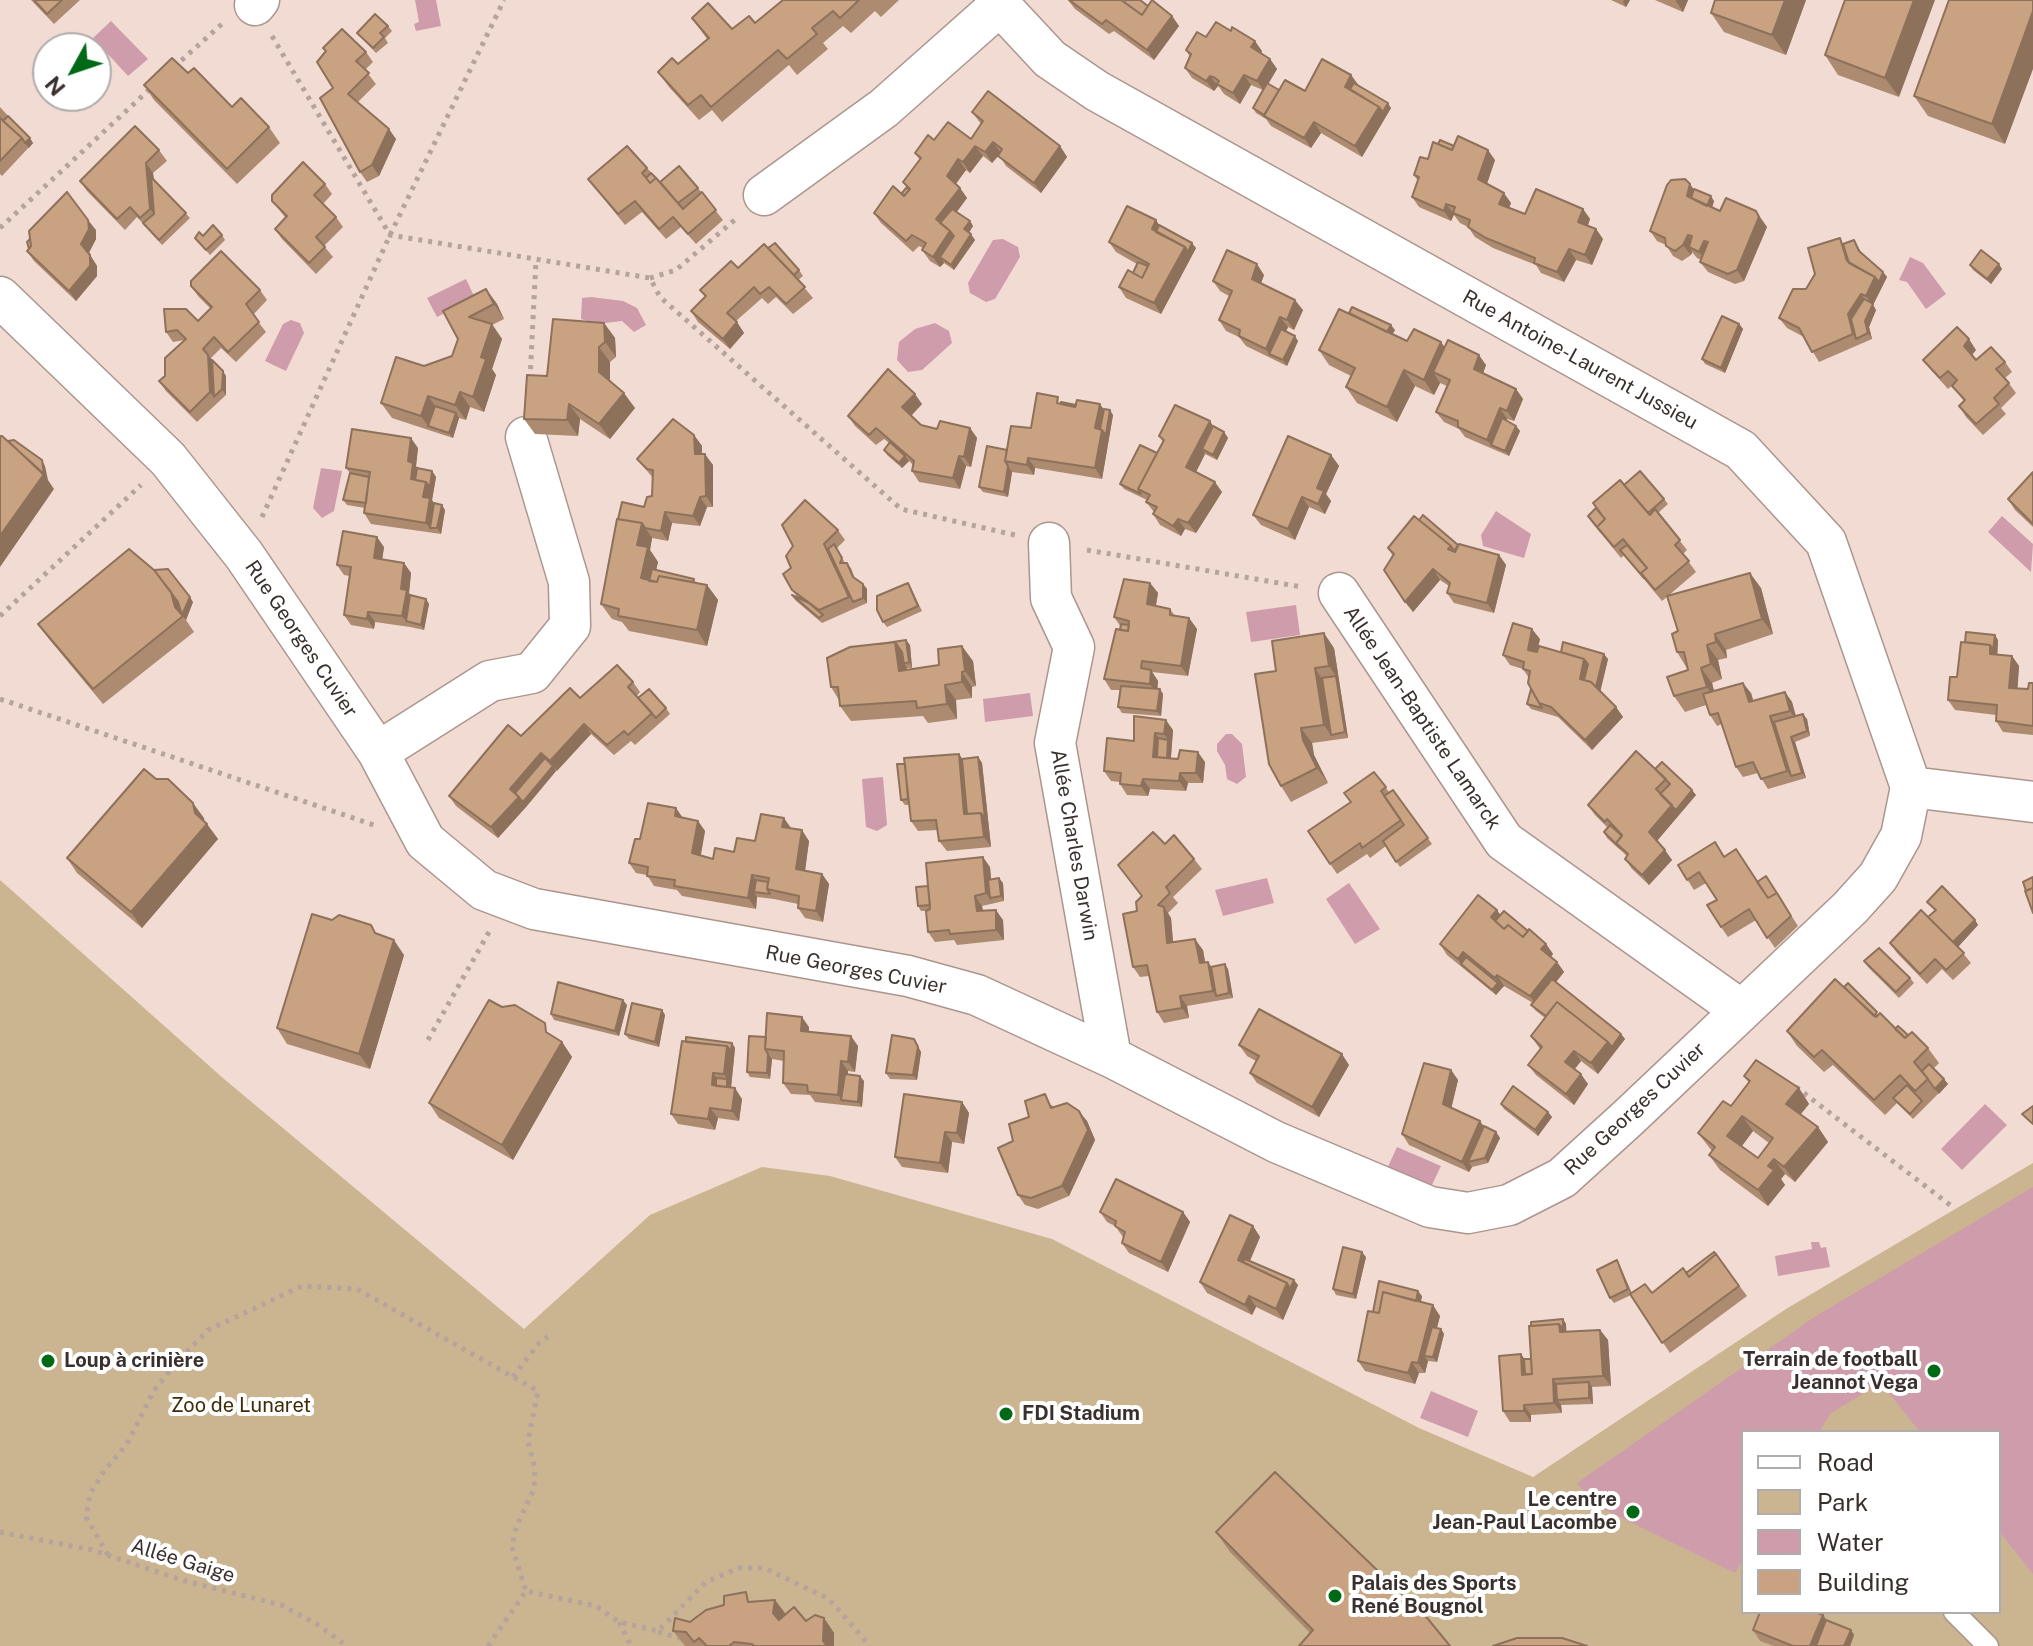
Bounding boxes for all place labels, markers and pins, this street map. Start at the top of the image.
place label: Terrain de football Jeannot Vega [1743,1348,1918,1395]
place label: Loup à crinière [64,1349,204,1373]
marker: Loup à crinière [39,1352,57,1370]
marker: Terrain de football Jeannot Vega [1925,1362,1943,1380]
place label: FDI Stadium [1022,1402,1140,1426]
marker: FDI Stadium [997,1405,1015,1423]
place label: Le centre Jean-Paul Lacombe [1433,1488,1617,1535]
marker: Le centre Jean-Paul Lacombe [1624,1503,1642,1521]
place label: Palais des Sports René Bougnol [1351,1572,1516,1619]
marker: Palais des Sports René Bougnol [1326,1587,1344,1605]

